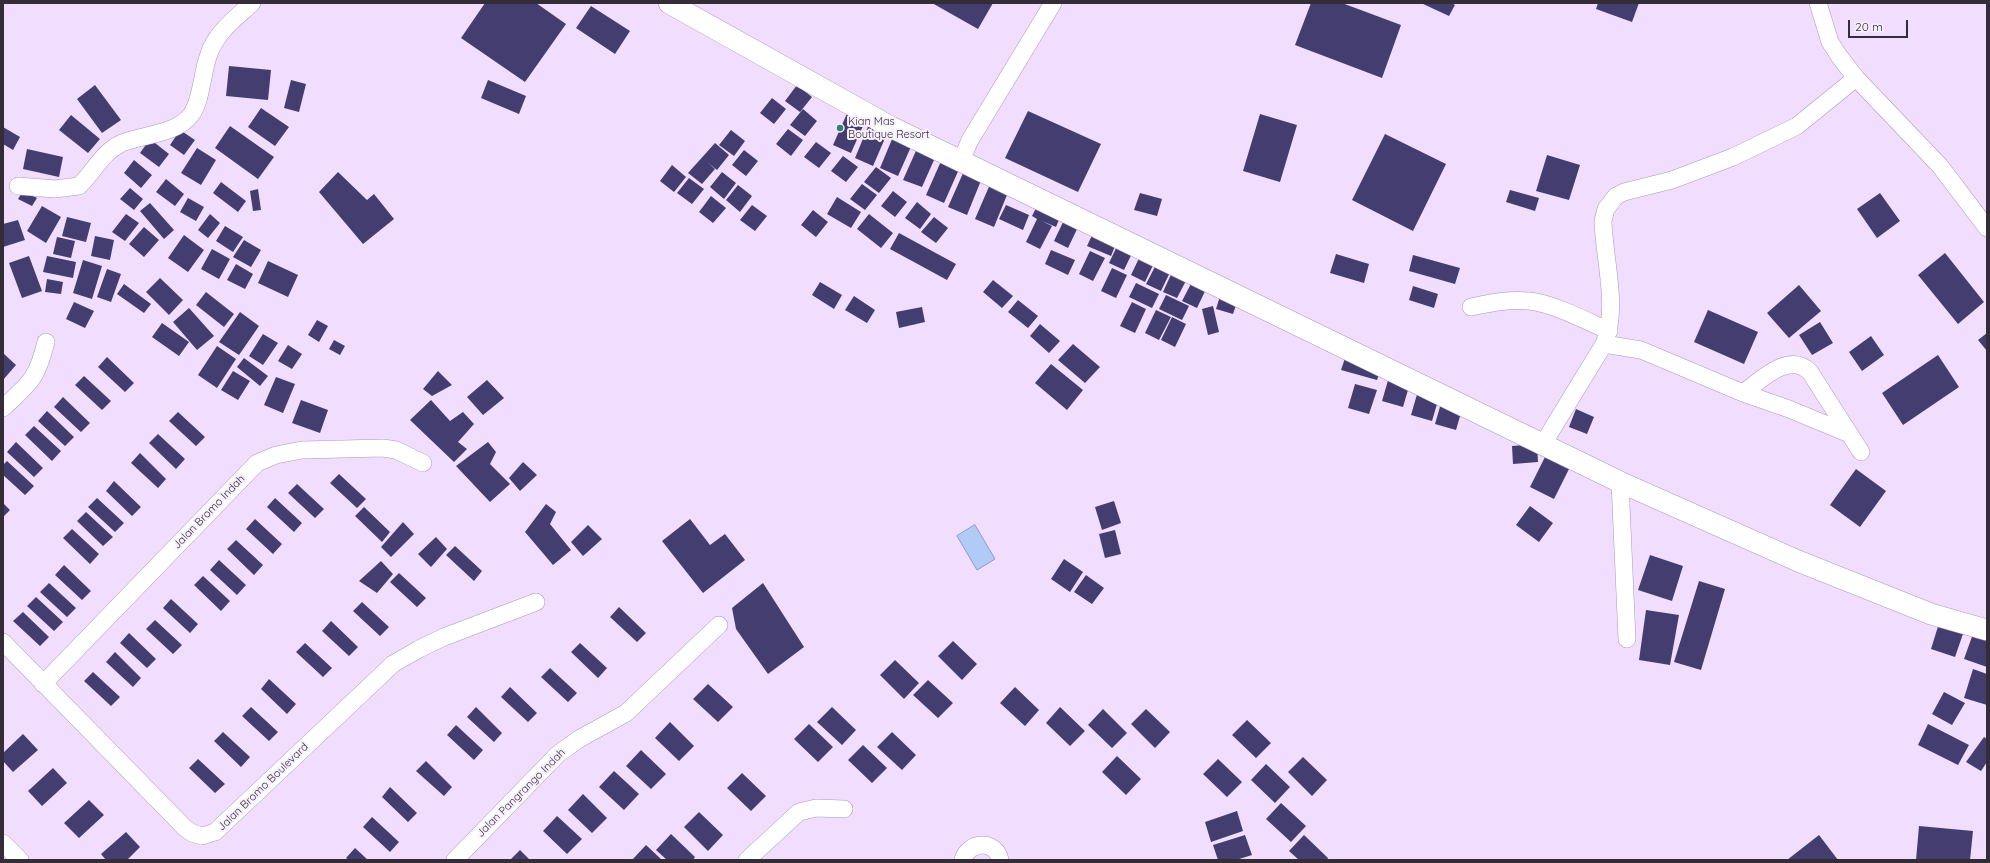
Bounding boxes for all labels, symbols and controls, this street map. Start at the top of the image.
scale bar [1850,12,1910,38]
text: 20 m [1855,19,1883,34]
place label: Kian Mas Boutique Resort [848,115,930,141]
marker: Kian Mas Boutique Resort [835,123,845,133]
street label: Jalan Bromo Indah [170,472,248,552]
street label: Jalan Bromo Boulevard [215,740,311,834]
street label: Jalan Pangrango Indah [474,746,568,840]

